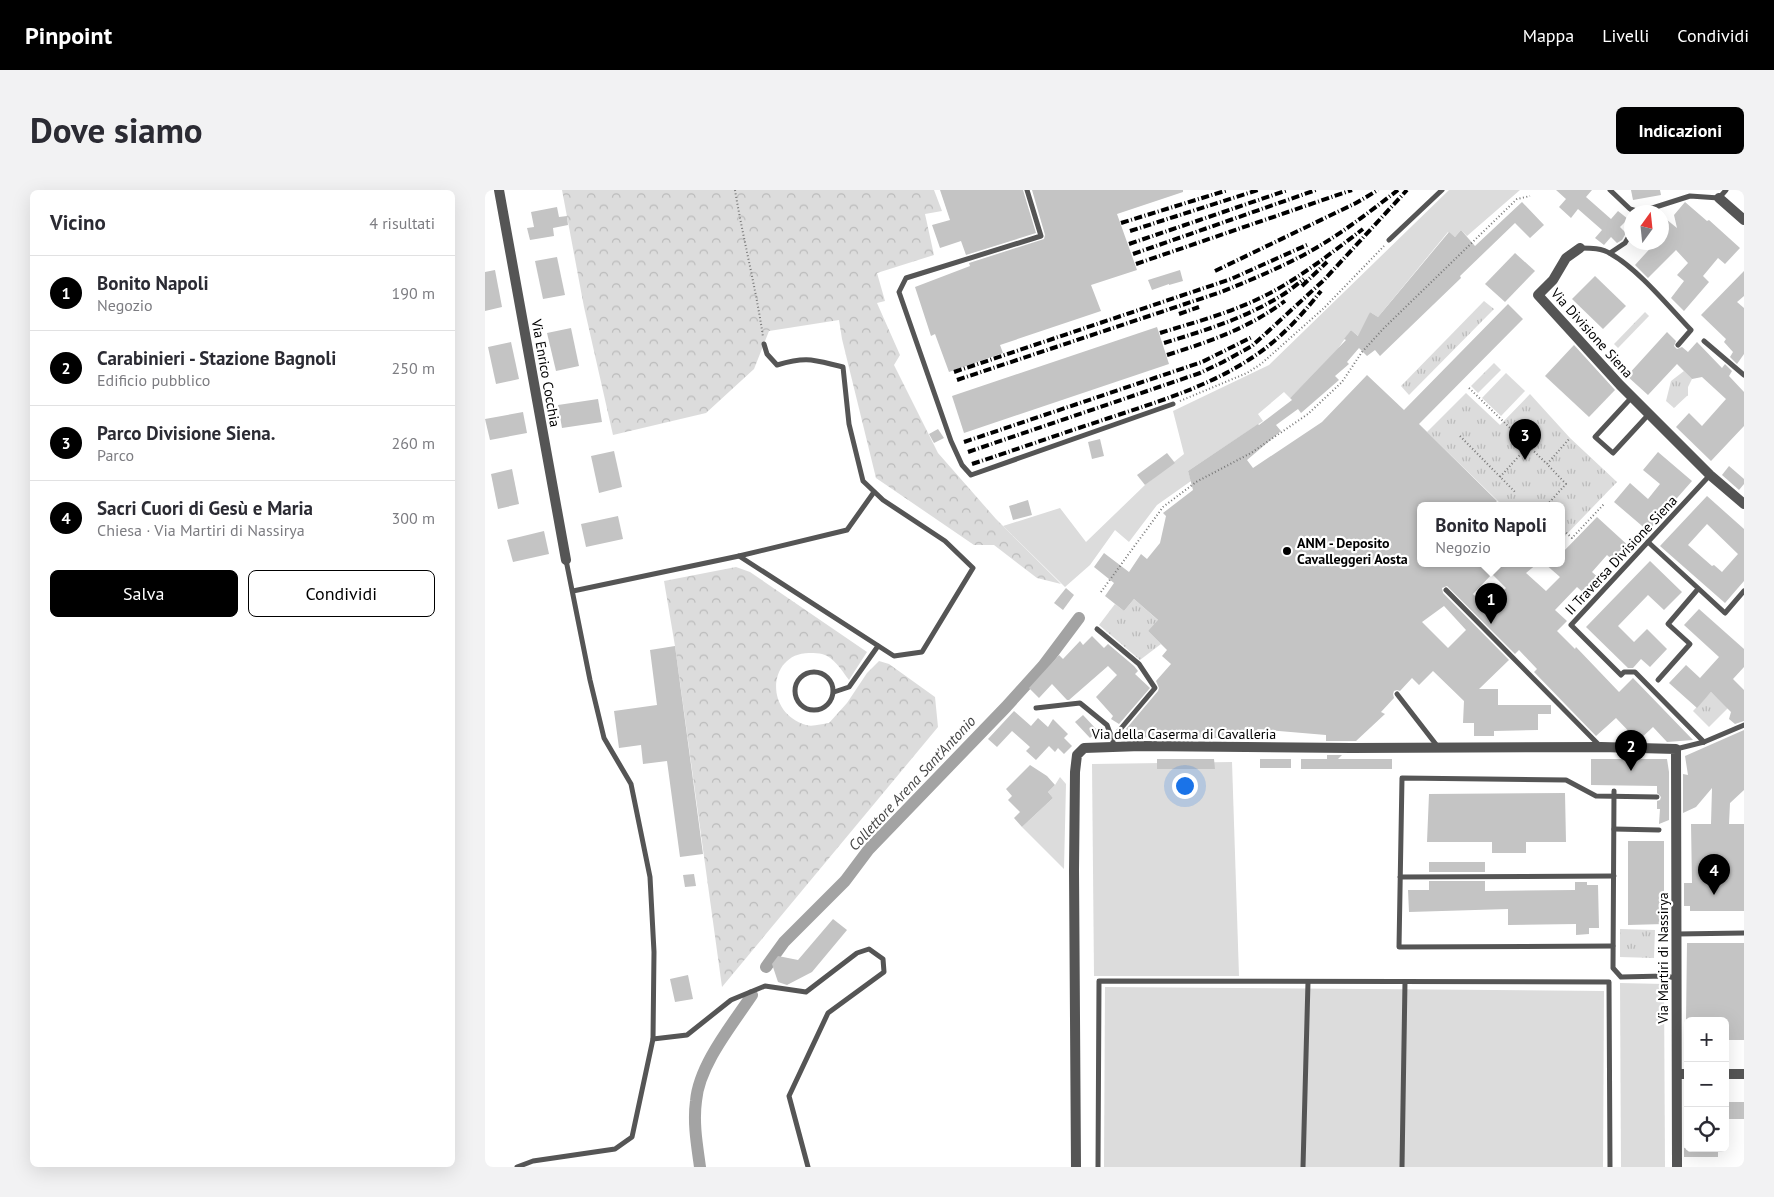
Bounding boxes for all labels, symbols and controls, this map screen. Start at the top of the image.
text: Pinpoint [25,20,112,51]
text: Mappa [1523,24,1574,47]
text: Livelli [1602,24,1649,47]
text: Condividi [1677,24,1749,47]
text: Dove siamo [30,107,203,153]
button: Indicazioni [1616,107,1744,154]
north arrow [1624,205,1669,250]
text: Vicino [50,209,106,236]
text: 4 risultati [369,213,435,233]
text: Bonito Napoli [97,271,209,295]
text: 1 [61,283,71,303]
text: 190 m [392,283,435,303]
street label: Via Divisione Siena [1546,284,1637,382]
text: Negozio [97,295,153,315]
street label: Via Enrico Cocchia [528,317,564,428]
text: Carabinieri - Stazione Bagnoli [97,346,336,370]
text: 2 [61,358,71,378]
text: 250 m [392,358,435,378]
text: Edificio pubblico [97,370,210,390]
pin: 3 [1509,419,1541,460]
text: Parco Divisione Siena. [97,421,275,445]
text: 3 [61,433,71,453]
text: 260 m [392,433,435,453]
text: Parco [97,445,134,465]
street label: II Traversa Divisione Siena [1561,492,1681,618]
text: Sacri Cuori di Gesù e Maria [97,496,313,520]
popup [1417,502,1565,567]
text: 4 [61,508,71,528]
text: 300 m [392,508,435,528]
text: Bonito Napoli [1435,513,1547,537]
text: Chiesa · Via Martiri di Nassirya [97,520,305,540]
place label: ANM - Deposito Cavalleggeri Aosta [1297,534,1408,568]
text: Negozio [1435,537,1491,557]
marker: ANM - Deposito Cavalleggeri Aosta [1281,545,1293,557]
button: Salva [50,570,238,617]
button: Condividi [248,570,435,617]
pin: 1 [1475,583,1507,624]
water label: Collettore Arena Sant'Antonio [844,711,980,855]
street label: Via della Caserma di Cavalleria [1091,725,1276,743]
pin: 2 [1615,730,1647,771]
your location [1172,773,1198,799]
pin: 4 [1698,854,1730,895]
street label: Via Martiri di Nassirya [1654,892,1672,1025]
map controls [1684,1017,1729,1152]
button: + [1684,1017,1729,1062]
button: − [1684,1062,1729,1107]
button: locate [1684,1107,1729,1152]

